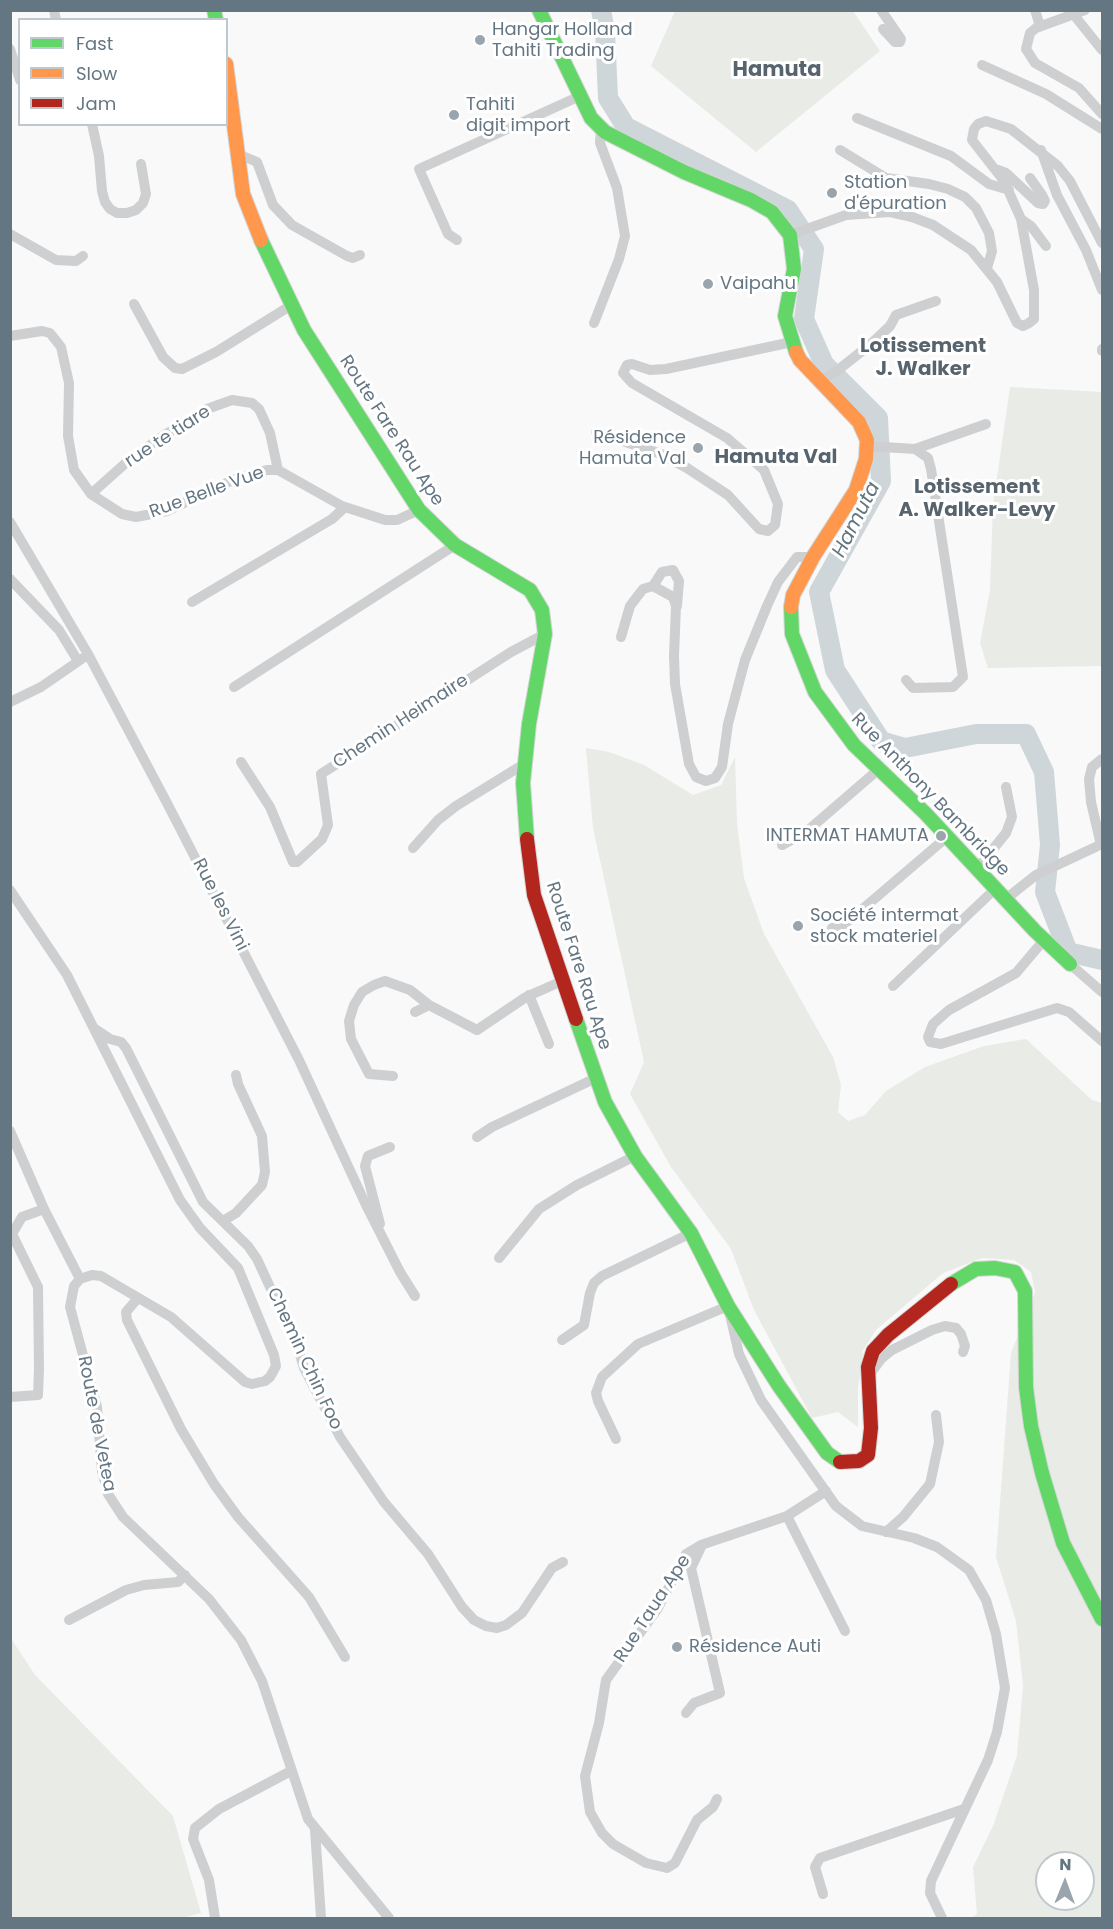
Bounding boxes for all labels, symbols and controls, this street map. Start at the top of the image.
legend [18,18,228,126]
place label: Hangar Holland Tahiti Trading [492,19,633,62]
text: Fast [76,31,113,56]
marker: Hangar Holland Tahiti Trading [473,33,487,47]
district label: Hamuta [733,58,821,84]
text: Slow [76,61,117,86]
text: Jam [76,91,116,116]
place label: Tahiti digit import [466,94,570,136]
marker: Tahiti digit import [447,108,461,122]
place label: Station d'épuration [844,172,947,214]
marker: Station d'épuration [825,186,839,200]
place label: Vaipahu [720,273,796,295]
marker: Vaipahu [701,277,715,291]
district label: Lotissement J. Walker [860,335,986,382]
street label: Route Fare Rau Ape [334,352,448,510]
street label: rue te tiare [121,401,215,473]
place label: Résidence Hamuta Val [579,427,686,470]
marker: Résidence Hamuta Val [691,441,705,455]
district label: Hamuta Val [715,446,837,470]
street label: Rue Belle Vue [147,462,267,524]
district label: Lotissement A. Walker-Levy [899,476,1055,523]
water label: Hamuta [828,478,886,562]
street label: Chemin Heimaire [329,670,473,774]
street label: Rue Anthony Bambridge [846,709,1014,881]
place label: INTERMAT HAMUTA [766,825,929,847]
marker: INTERMAT HAMUTA [934,829,948,843]
street label: Rue les Vini [188,855,252,955]
street label: Route Fare Rau Ape [541,879,615,1053]
place label: Société intermat stock materiel [810,905,959,948]
marker: Société intermat stock materiel [791,919,805,933]
street label: Chemin Chin Foo [262,1285,346,1433]
street label: Route de Vetea [72,1354,120,1494]
street label: Rue Taua Ape [610,1551,696,1667]
place label: Résidence Auti [689,1636,821,1658]
marker: Résidence Auti [670,1640,684,1654]
north arrow [1035,1851,1095,1911]
text: N [1059,1853,1072,1876]

